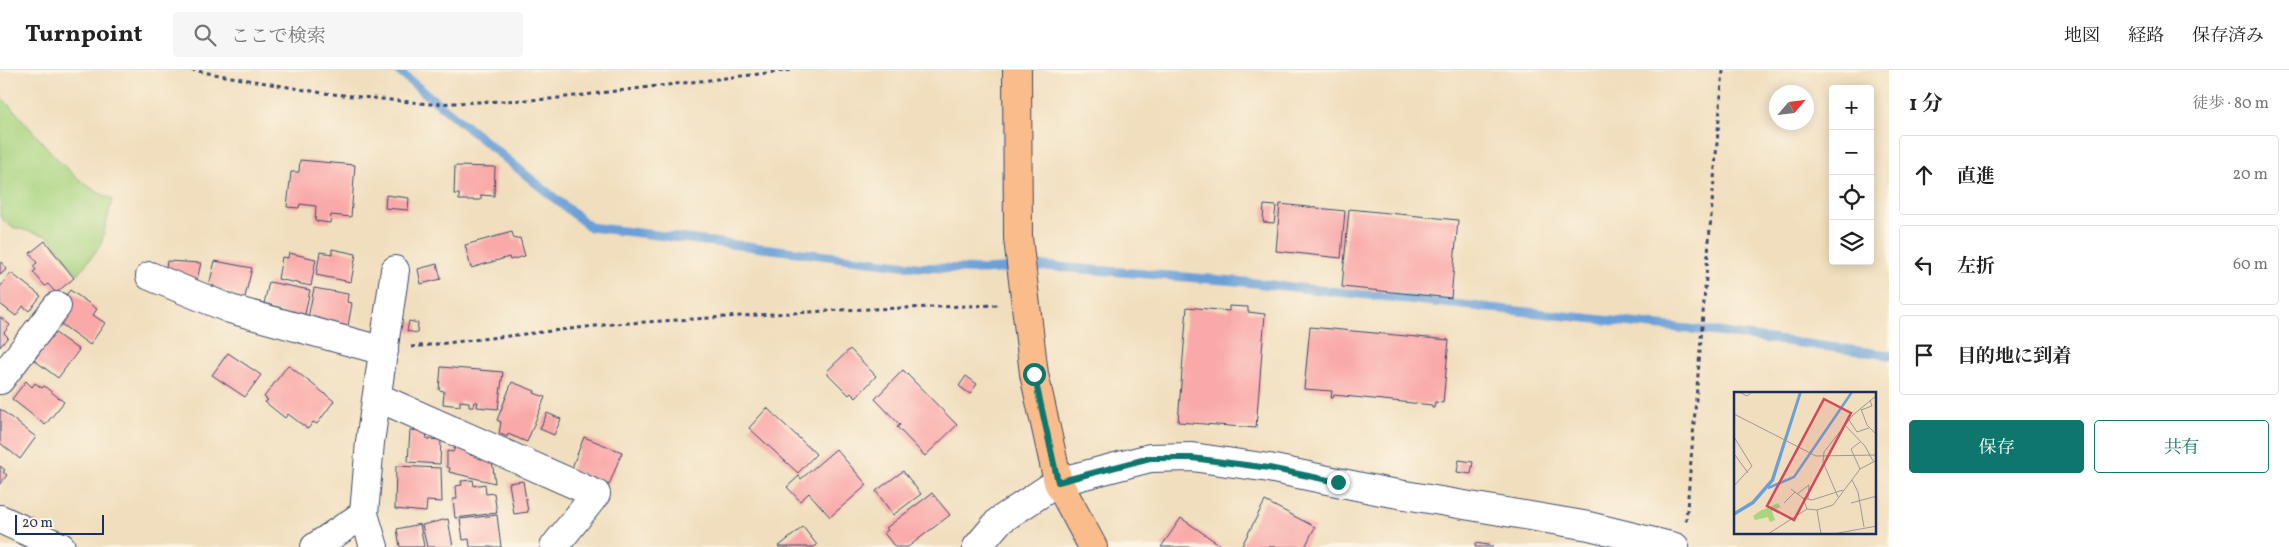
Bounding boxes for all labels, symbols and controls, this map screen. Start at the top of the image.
search box [173,12,523,57]
text: Turnpoint [25,18,143,52]
icon: search [191,21,219,49]
text: ここで検索 [231,24,326,50]
text: 地図 [2064,24,2100,49]
text: 経路 [2128,24,2164,49]
text: 保存済み [2192,24,2264,49]
north arrow [1769,85,1814,130]
map controls [1829,85,1874,265]
button: + [1829,85,1874,130]
text: 1 分 [1909,90,1943,119]
text: 徒歩 · 80 m [2192,93,2269,115]
button: − [1829,130,1874,175]
icon: ahead [1910,161,1938,189]
text: 直進 [1957,164,1995,190]
text: 20 m [2233,164,2268,186]
button: locate [1829,175,1874,220]
button: layers [1829,220,1874,265]
icon: left [1910,251,1938,279]
text: 左折 [1957,254,1995,280]
text: 60 m [2233,254,2268,276]
icon: arrive [1910,341,1938,369]
text: 目的地に到着 [1957,344,2071,370]
route start [1023,363,1046,386]
inset map [1734,392,1876,534]
button: 保存 [1909,420,2084,473]
button: 共有 [2094,420,2269,473]
route end [1327,471,1350,494]
scale bar [15,512,104,535]
text: 20 m [22,514,53,533]

